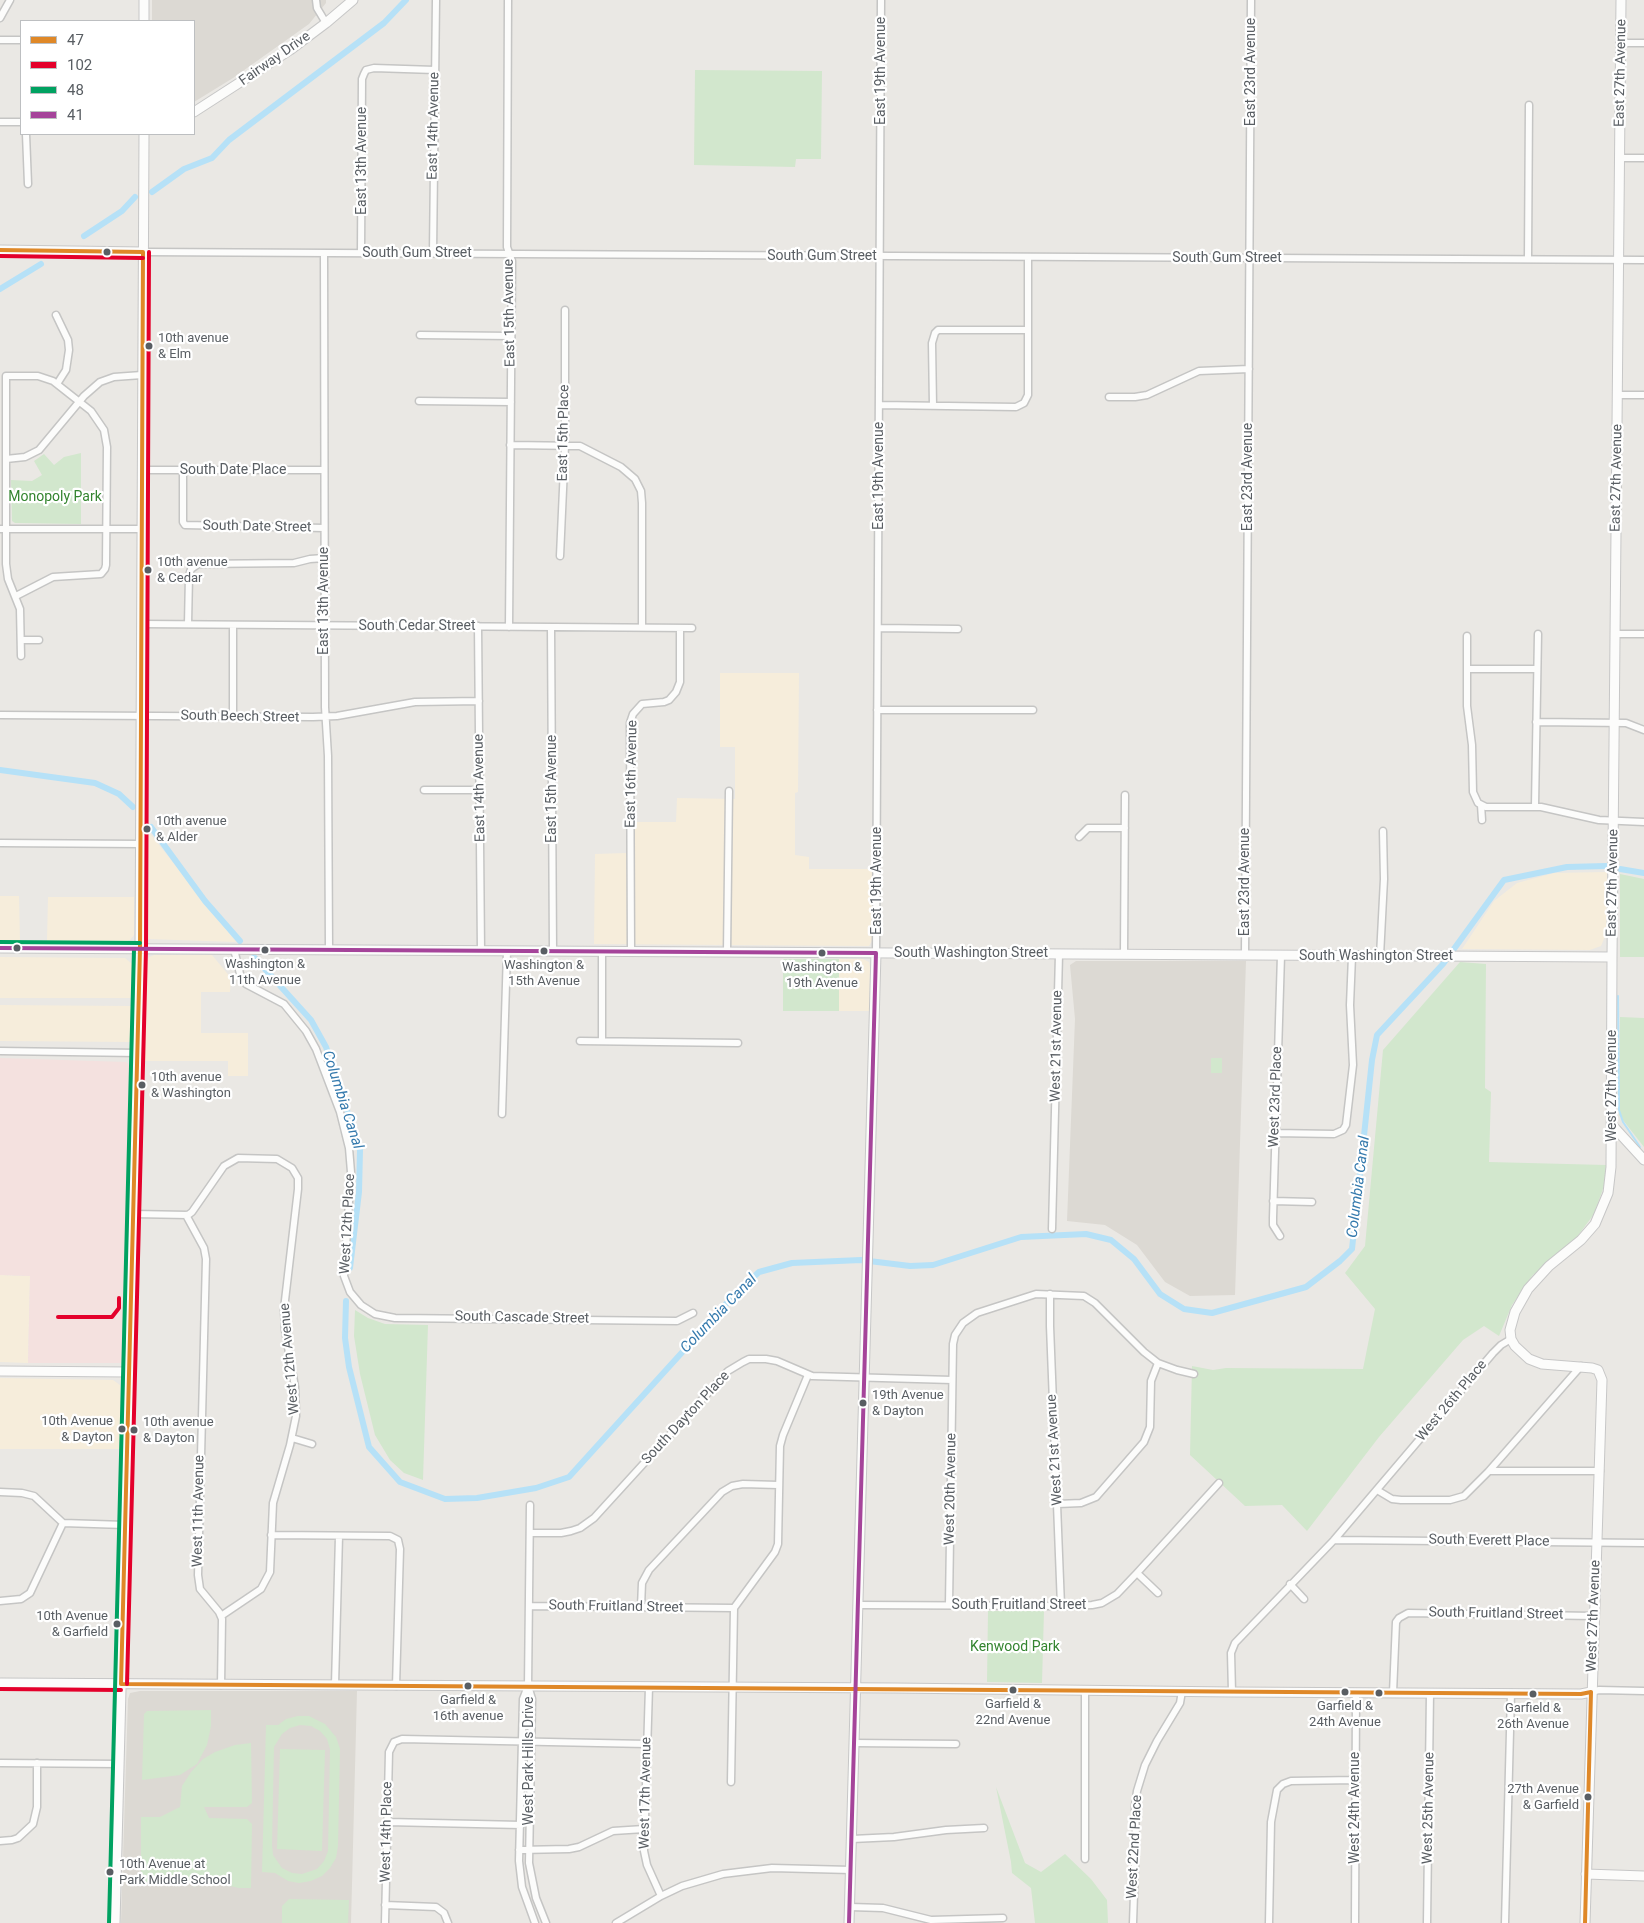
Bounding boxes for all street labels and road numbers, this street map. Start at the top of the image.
street label: East 19th Avenue [873,17,889,125]
street label: East 23rd Avenue [1243,18,1259,126]
street label: East 27th Avenue [1612,19,1630,127]
street label: Fairway Drive [236,28,314,90]
street label: East 14th Avenue [425,72,443,180]
street label: East 13th Avenue [354,107,370,215]
street label: South Gum Street [362,245,472,261]
street label: South Gum Street [767,248,877,264]
street label: South Gum Street [1172,250,1282,266]
street label: East 15th Avenue [501,259,519,367]
street label: East 15th Place [555,384,573,482]
street label: East 19th Avenue [871,422,887,530]
street label: East 23rd Avenue [1240,423,1256,531]
street label: East 27th Avenue [1608,424,1626,532]
street label: South Date Place [180,462,286,478]
street label: South Date Street [202,518,312,536]
street label: East 13th Avenue [316,547,332,655]
street label: South Cedar Street [359,618,475,634]
street label: South Beech Street [180,708,300,726]
street label: East 16th Avenue [623,720,641,828]
street label: East 14th Avenue [471,734,489,842]
street label: East 15th Avenue [544,735,560,843]
street label: East 19th Avenue [869,827,885,935]
street label: East 23rd Avenue [1237,828,1253,936]
street label: East 27th Avenue [1604,829,1622,937]
street label: South Washington Street [894,945,1048,961]
street label: South Washington Street [1299,948,1453,964]
street label: West 21st Avenue [1048,990,1066,1102]
street label: West 27th Avenue [1604,1030,1620,1142]
street label: West 23rd Place [1266,1046,1286,1148]
street label: West 12th Place [337,1173,359,1275]
street label: West 12th Avenue [277,1302,303,1416]
street label: South Cascade Street [455,1308,589,1328]
street label: West 26th Place [1413,1357,1491,1445]
street label: South Dayton Place [638,1368,734,1468]
street label: West 21st Avenue [1044,1394,1066,1506]
street label: West 20th Avenue [942,1433,960,1545]
street label: West 11th Avenue [190,1455,208,1567]
street label: South Everett Place [1428,1532,1550,1550]
street label: West 27th Avenue [1584,1560,1604,1672]
street label: South Fruitland Street [548,1597,684,1617]
street label: South Fruitland Street [952,1597,1086,1613]
street label: South Fruitland Street [1428,1604,1564,1624]
street label: West Park Hills Drive [521,1697,537,1825]
street label: West 17th Avenue [637,1737,655,1849]
street label: West 24th Avenue [1347,1752,1363,1864]
street label: West 25th Avenue [1420,1752,1438,1864]
street label: West 14th Place [378,1781,396,1883]
street label: West 22nd Place [1124,1794,1146,1900]

